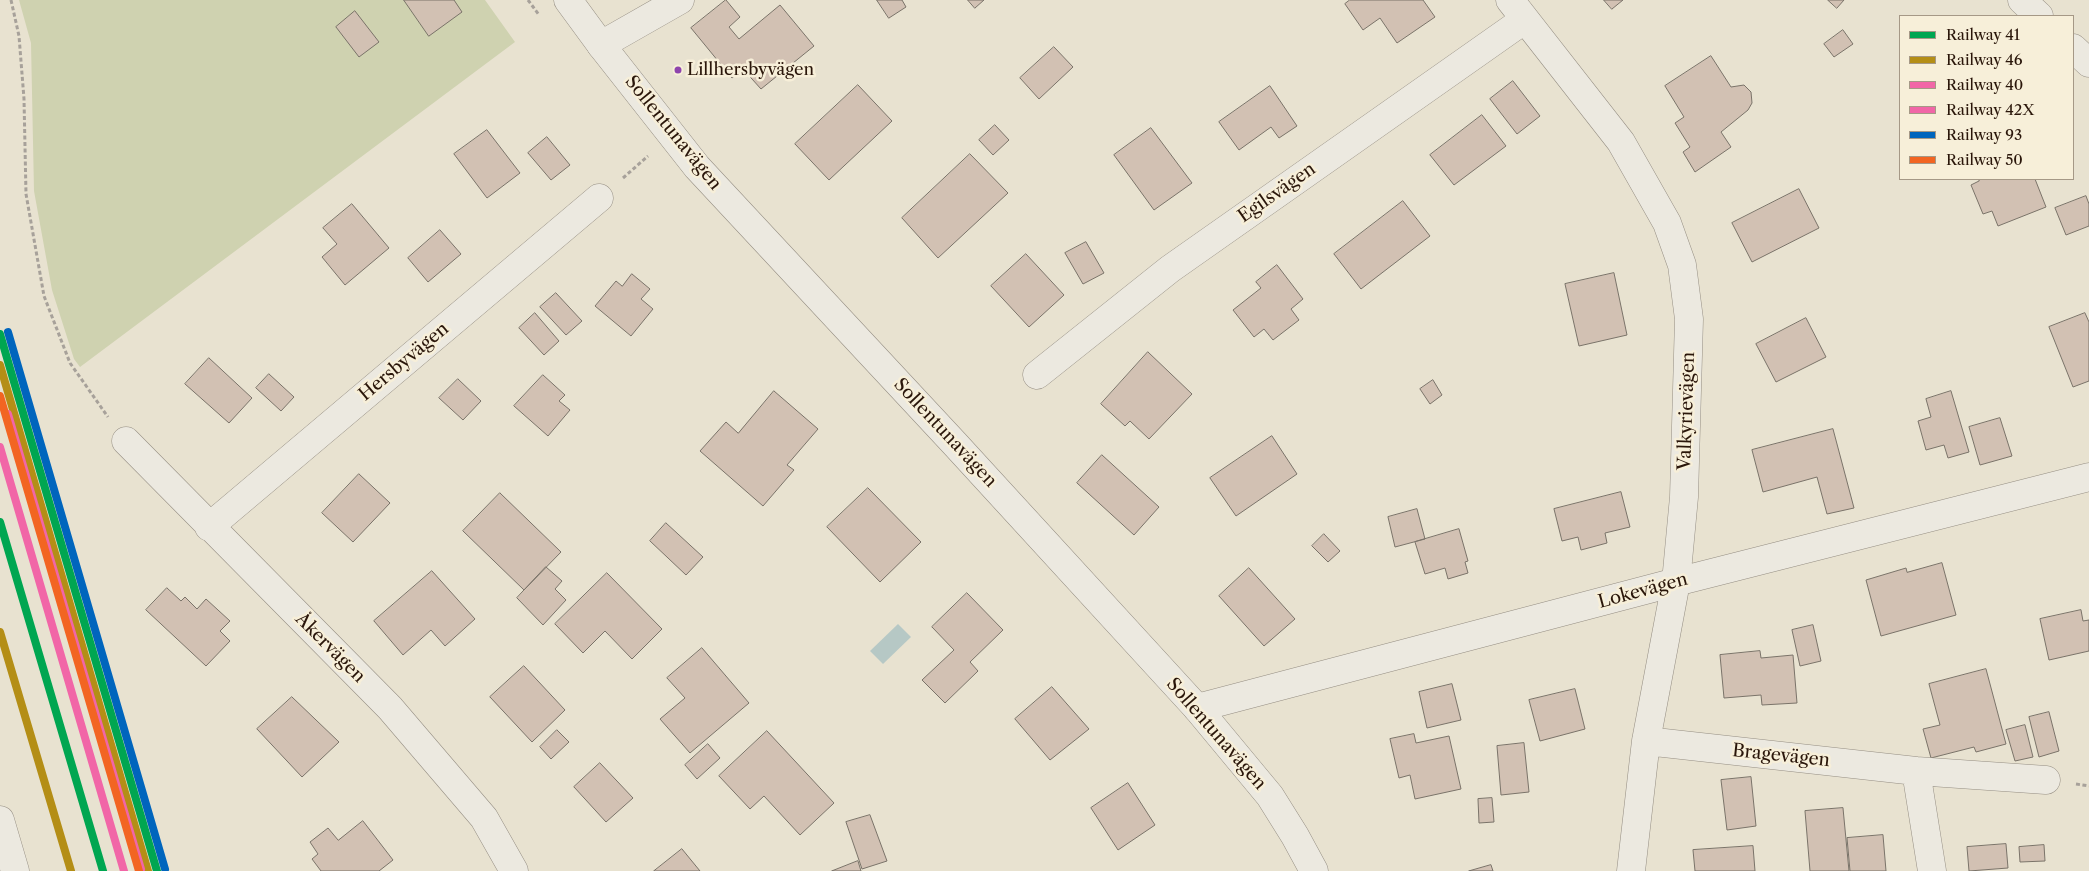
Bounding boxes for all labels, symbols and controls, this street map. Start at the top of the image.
legend [1899,15,2074,180]
text: Railway 41 [1946,25,2020,44]
text: Railway 46 [1946,50,2023,69]
place label: Lillhersbyvägen [687,60,814,80]
marker: Lillhersbyvägen [673,65,683,75]
street label: Sollentunavägen [620,71,726,195]
text: Railway 40 [1946,75,2023,94]
text: Railway 42X [1946,100,2034,119]
text: Railway 93 [1946,125,2022,144]
text: Railway 50 [1946,150,2023,169]
street label: Egilsvägen [1234,158,1320,228]
street label: Hersbyvägen [355,318,453,406]
street label: Valkyrievägen [1674,351,1700,471]
street label: Sollentunavägen [889,374,1001,492]
street label: Lokevägen [1596,569,1690,613]
street label: Åkervägen [290,608,370,688]
street label: Sollentunavägen [1162,674,1270,794]
street label: Bragevägen [1731,740,1831,772]

